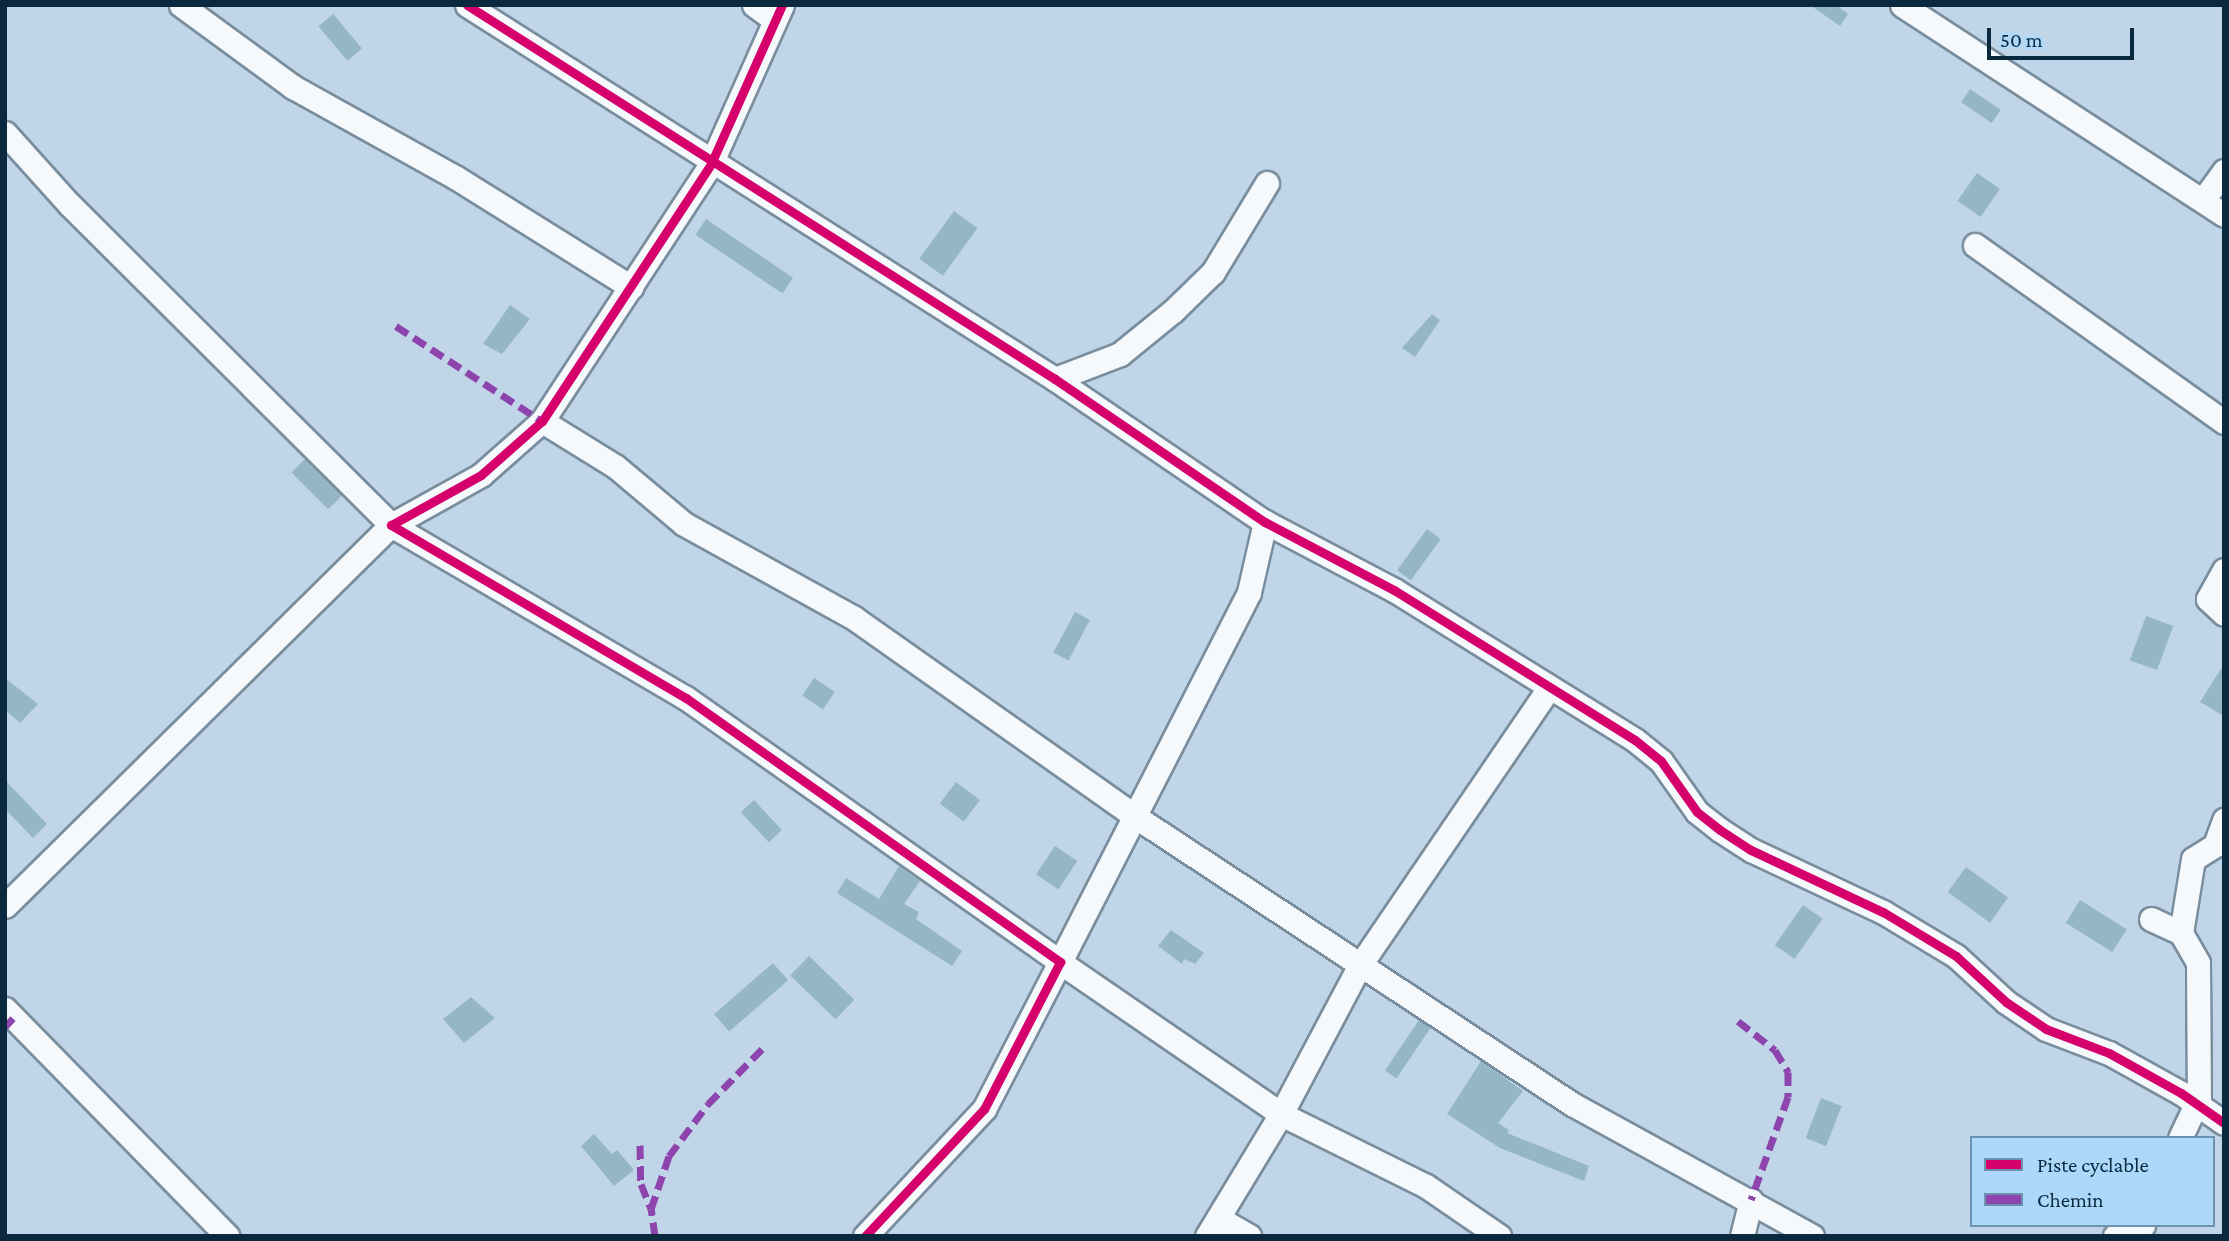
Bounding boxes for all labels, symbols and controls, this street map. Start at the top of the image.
scale bar [1991,14,2138,58]
text: 50 m [2000,28,2043,52]
legend [1970,1136,2215,1227]
text: Piste cyclable [2037,1153,2149,1177]
text: Chemin [2037,1188,2104,1212]

